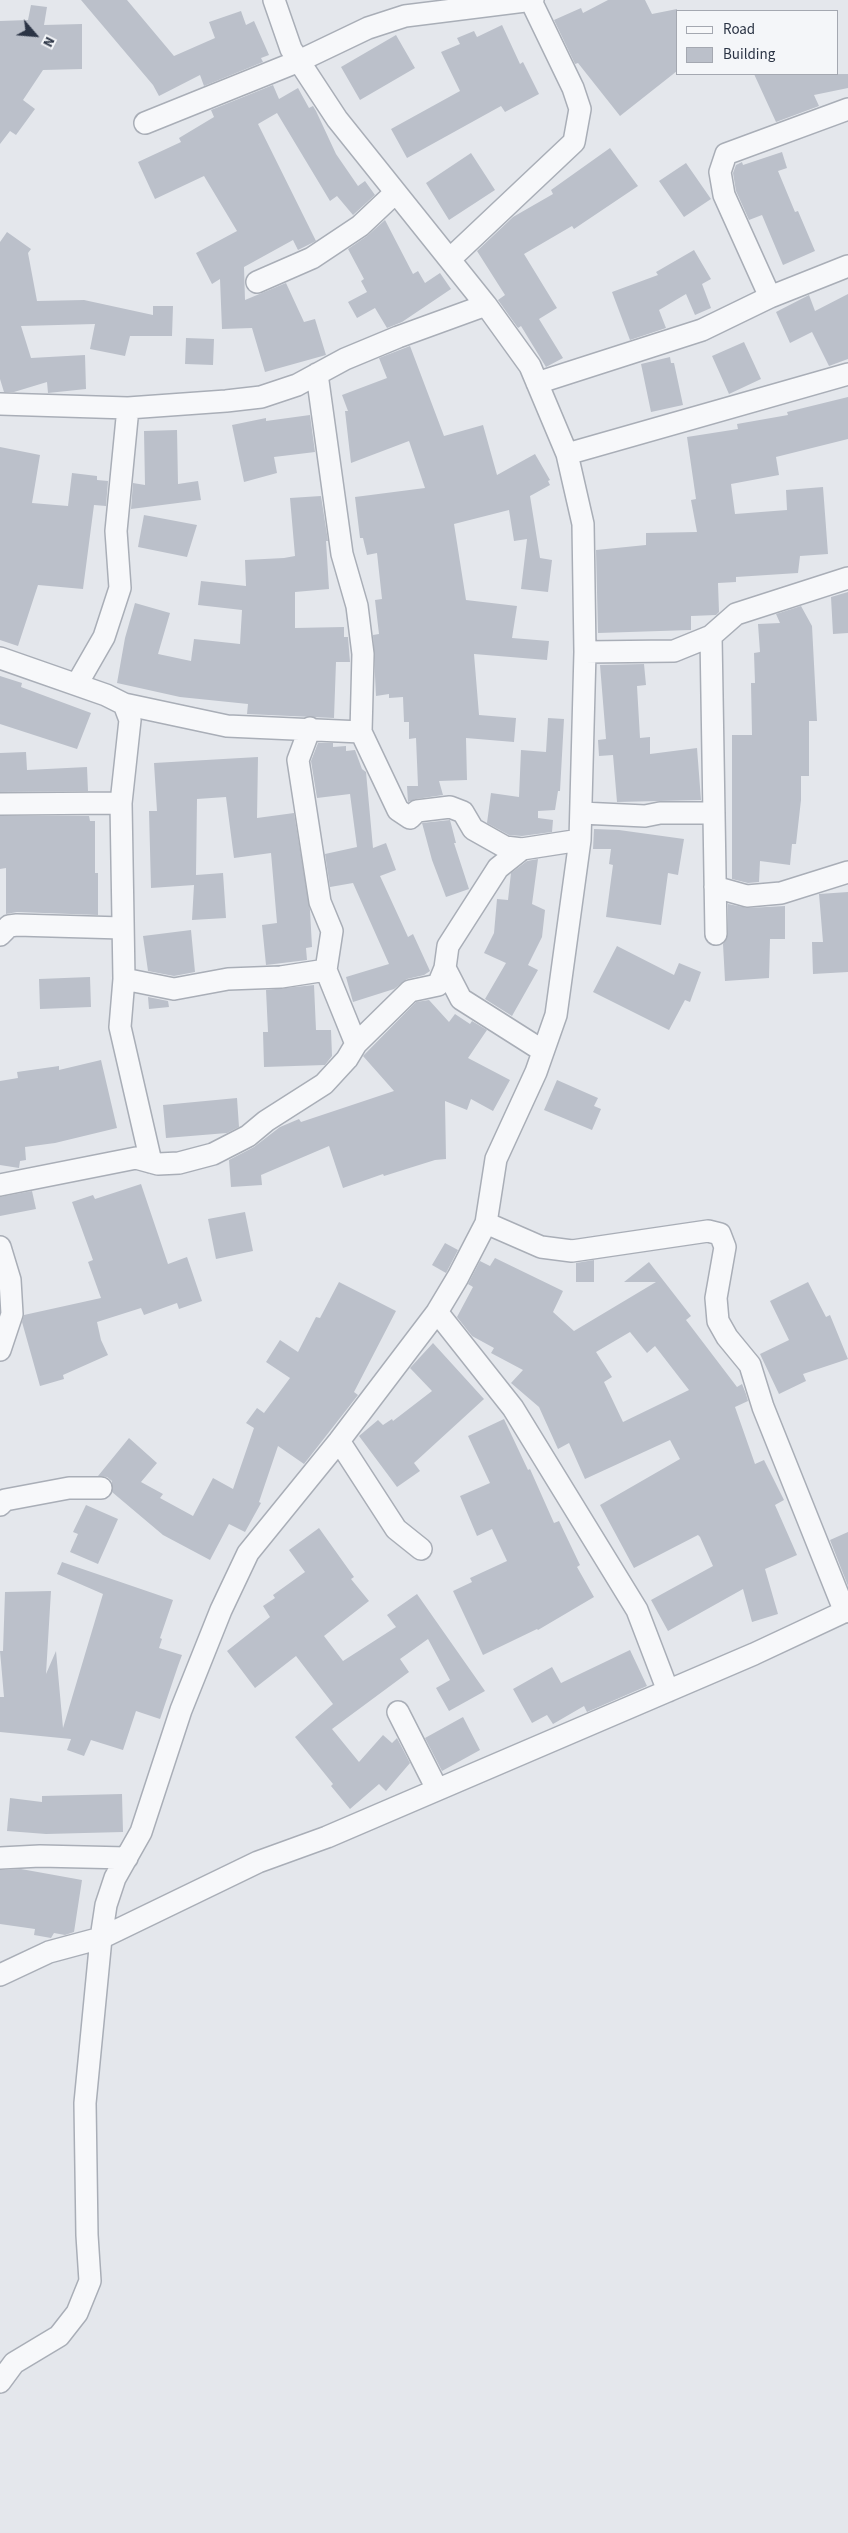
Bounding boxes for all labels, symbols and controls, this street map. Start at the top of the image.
north arrow [10,10,60,60]
legend [676,10,838,75]
text: Road [723,19,755,40]
text: N [37,33,59,50]
text: Building [723,44,775,65]

